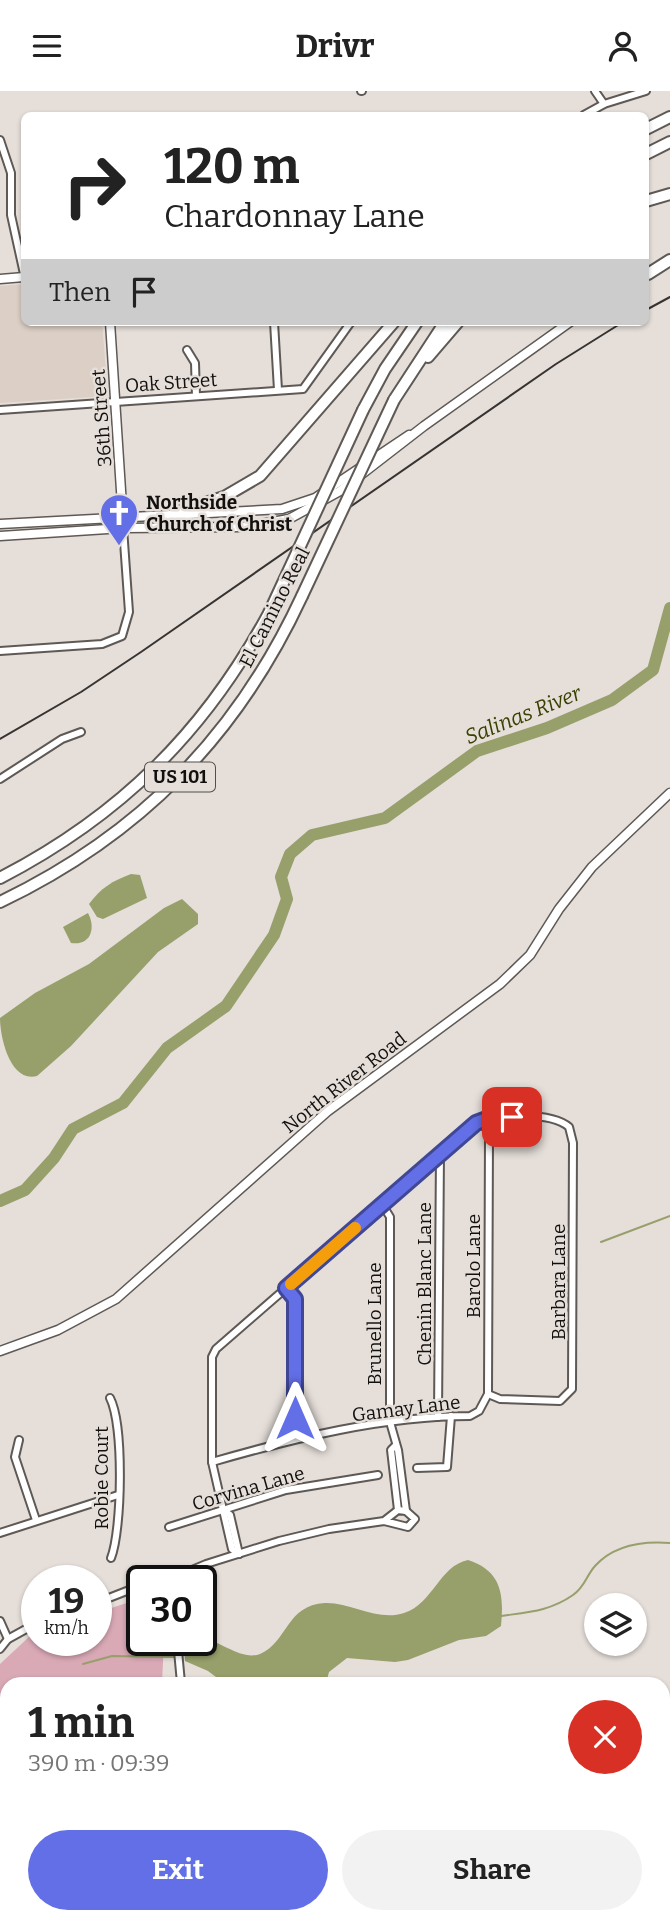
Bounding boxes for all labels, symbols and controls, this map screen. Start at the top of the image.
icon: menu [28,27,66,65]
text: Drivr [295,27,375,65]
icon: person [604,27,642,65]
text: 120 m [164,137,299,196]
icon: right [49,140,140,231]
text: Chardonnay Lane [164,197,425,235]
icon: arrive [125,273,163,311]
text: Then [49,277,111,308]
street label: 36th Street [87,368,116,468]
street label: Oak Street [124,368,218,397]
place label: Northside Church of Christ [146,491,293,536]
church icon: Northside Church of Christ [98,492,140,547]
street label: El Camino Real [234,543,315,671]
water label: Salinas River [461,679,586,750]
road number: US 101 [145,763,215,791]
street label: North River Road [278,1027,411,1138]
pin [482,1087,542,1147]
icon: arrive [493,1098,531,1136]
street label: Chenin Blanc Lane [413,1202,436,1366]
street label: Barolo Lane [462,1214,485,1318]
street label: Barbara Lane [547,1224,570,1340]
street label: Brunello Lane [363,1262,386,1386]
position arrow [258,1381,332,1455]
street label: Gamay Lane [351,1390,462,1427]
street label: Robie Court [90,1426,113,1530]
street label: Corvina Lane [189,1461,307,1516]
speed limit sign: 30 [126,1565,217,1656]
text: 19 [49,1580,84,1622]
map controls [584,1593,647,1656]
button: layers [584,1593,647,1656]
text: km/h [44,1617,89,1639]
text: 1 min [28,1698,134,1748]
button: close [568,1700,642,1774]
text: 390 m · 09:39 [28,1749,170,1777]
button: Exit [28,1830,328,1910]
button: Share [342,1830,642,1910]

